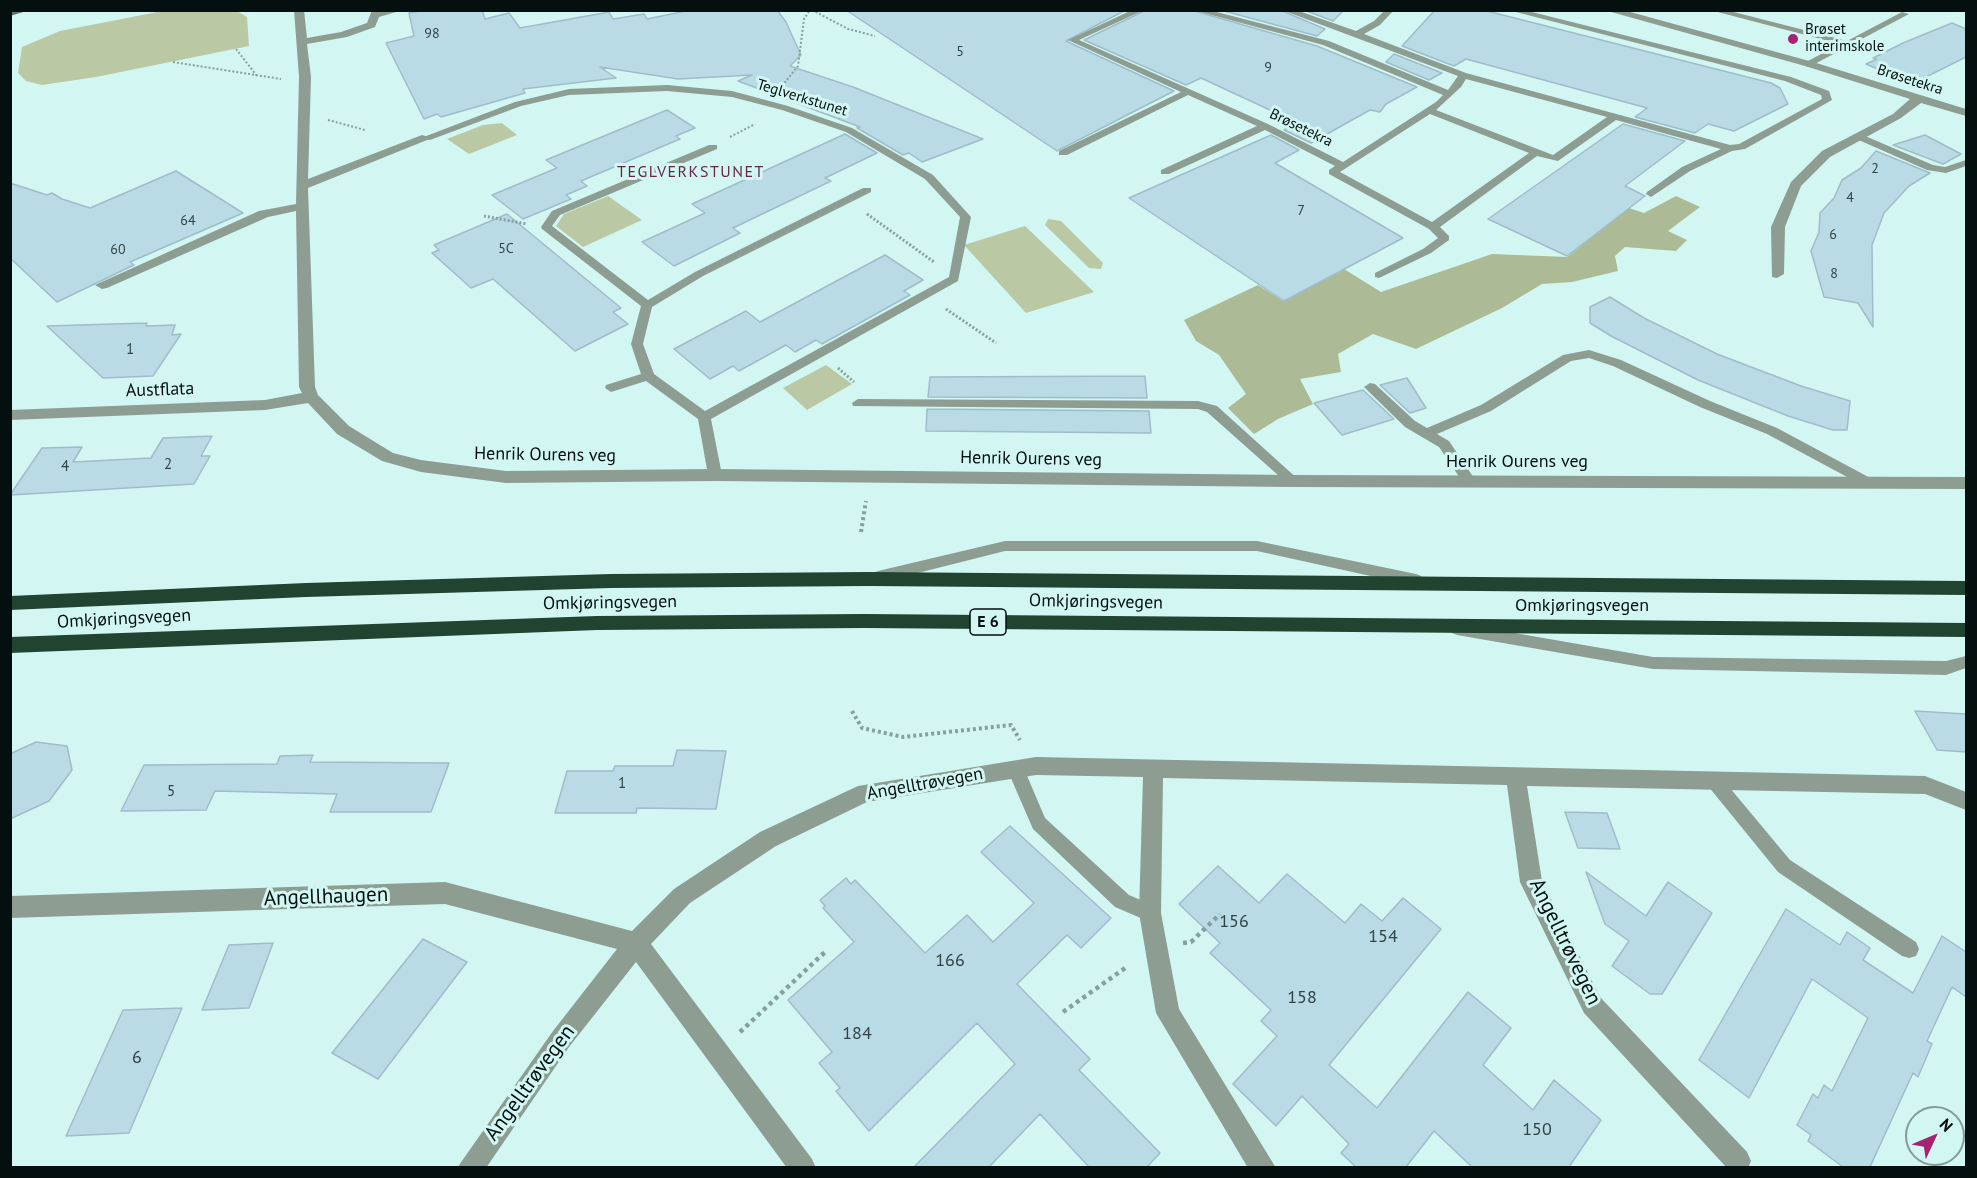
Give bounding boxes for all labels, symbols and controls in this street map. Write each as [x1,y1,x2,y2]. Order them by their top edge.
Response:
place label: Brøset interimskole [1805,21,1884,56]
house number: 98 [424,26,440,42]
marker: Brøset interimskole [1786,32,1800,46]
house number: 5 [956,44,964,60]
house number: 9 [1264,60,1272,76]
street label: Brøsetekra [1875,61,1945,99]
street label: Teglverkstunet [755,76,849,120]
street label: Brøsetekra [1266,105,1336,151]
house number: 2 [1871,161,1879,177]
district label: TEGLVERKSTUNET [617,162,765,182]
house number: 4 [1846,190,1854,206]
house number: 7 [1297,203,1305,219]
house number: 64 [180,213,196,229]
house number: 6 [1829,227,1837,243]
house number: 5C [498,241,514,257]
house number: 60 [110,242,126,258]
house number: 8 [1830,266,1838,282]
house number: 1 [126,341,134,359]
street label: Austflata [125,378,195,402]
street label: Henrik Ourens veg [474,443,616,467]
street label: Henrik Ourens veg [960,447,1102,471]
street label: Henrik Ourens veg [1446,451,1588,473]
house number: 2 [164,456,172,474]
house number: 4 [61,458,69,476]
street label: Omkjøringsvegen [1029,590,1163,614]
street label: Omkjøringsvegen [543,591,677,615]
street label: Omkjøringsvegen [1515,595,1649,617]
street label: Omkjøringsvegen [56,605,192,633]
road number: E 6 [970,609,1006,635]
street label: Angelltrøvegen [865,763,985,805]
house number: 1 [618,775,626,793]
house number: 5 [167,783,175,801]
street label: Angelltrøvegen [1524,875,1606,1009]
street label: Angellhaugen [263,882,389,912]
house number: 156 [1219,911,1249,933]
house number: 154 [1368,926,1398,948]
house number: 166 [935,950,965,972]
house number: 158 [1287,987,1317,1009]
street label: Angelltrøvegen [480,1020,580,1146]
house number: 184 [842,1023,872,1045]
house number: 6 [132,1047,142,1069]
north arrow [1905,1106,1965,1166]
text: N [1936,1114,1957,1136]
house number: 150 [1522,1119,1552,1141]

